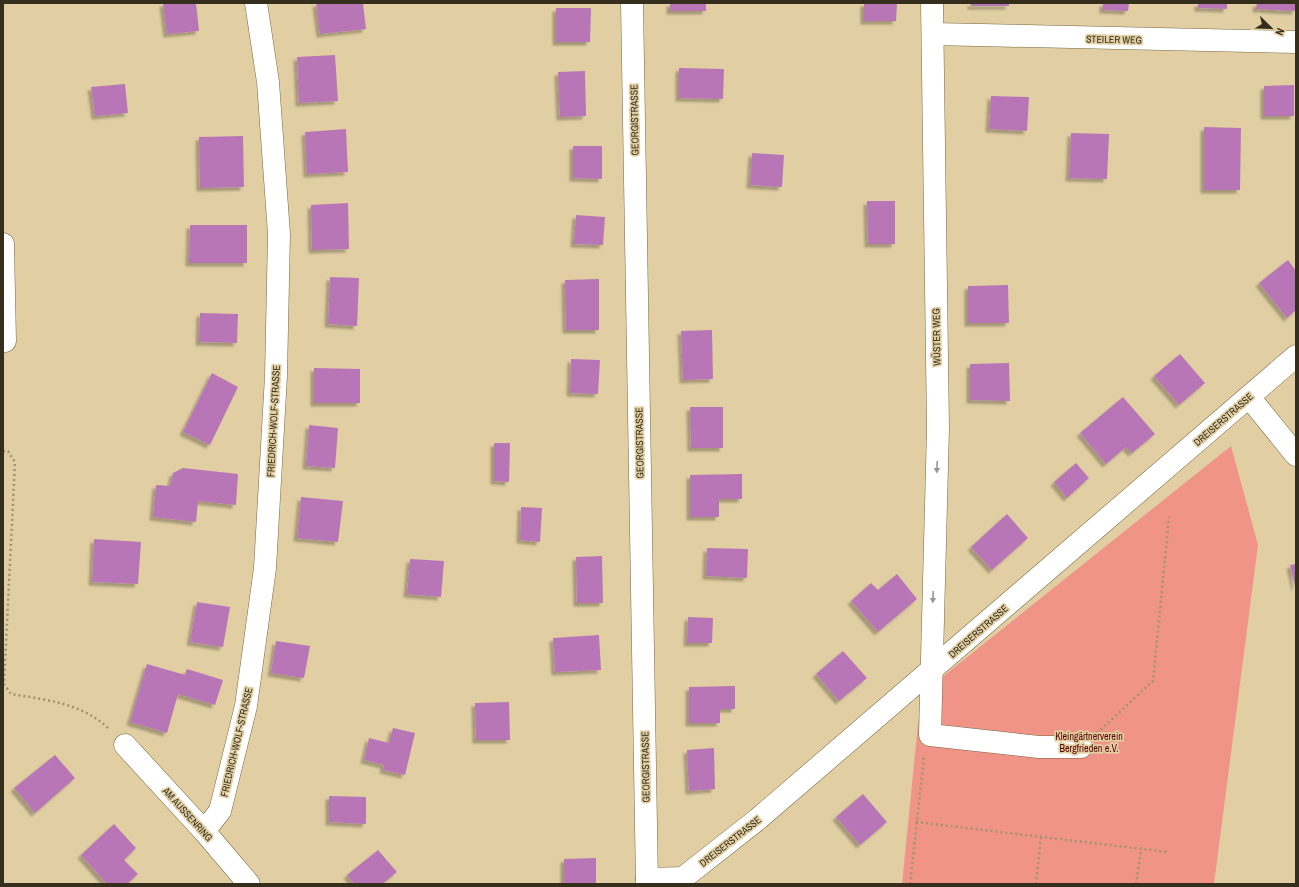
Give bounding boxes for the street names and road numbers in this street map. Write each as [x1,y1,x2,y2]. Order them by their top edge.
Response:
street label: STEILER WEG [1086,33,1142,46]
street label: GEORGISTRASSE [627,84,642,156]
street label: WÜSTER WEG [929,308,943,366]
street label: FRIEDRICH-WOLF-STRASSE [264,365,283,477]
street label: DREISERSTRASSE [1191,390,1256,449]
street label: GEORGISTRASSE [632,407,647,479]
street label: DREISERSTRASSE [946,602,1011,661]
street label: FRIEDRICH-WOLF-STRASSE [218,686,255,798]
street label: GEORGISTRASSE [638,731,653,803]
street label: AM AUSSENRING [159,784,215,844]
street label: DREISERSTRASSE [697,813,764,870]

